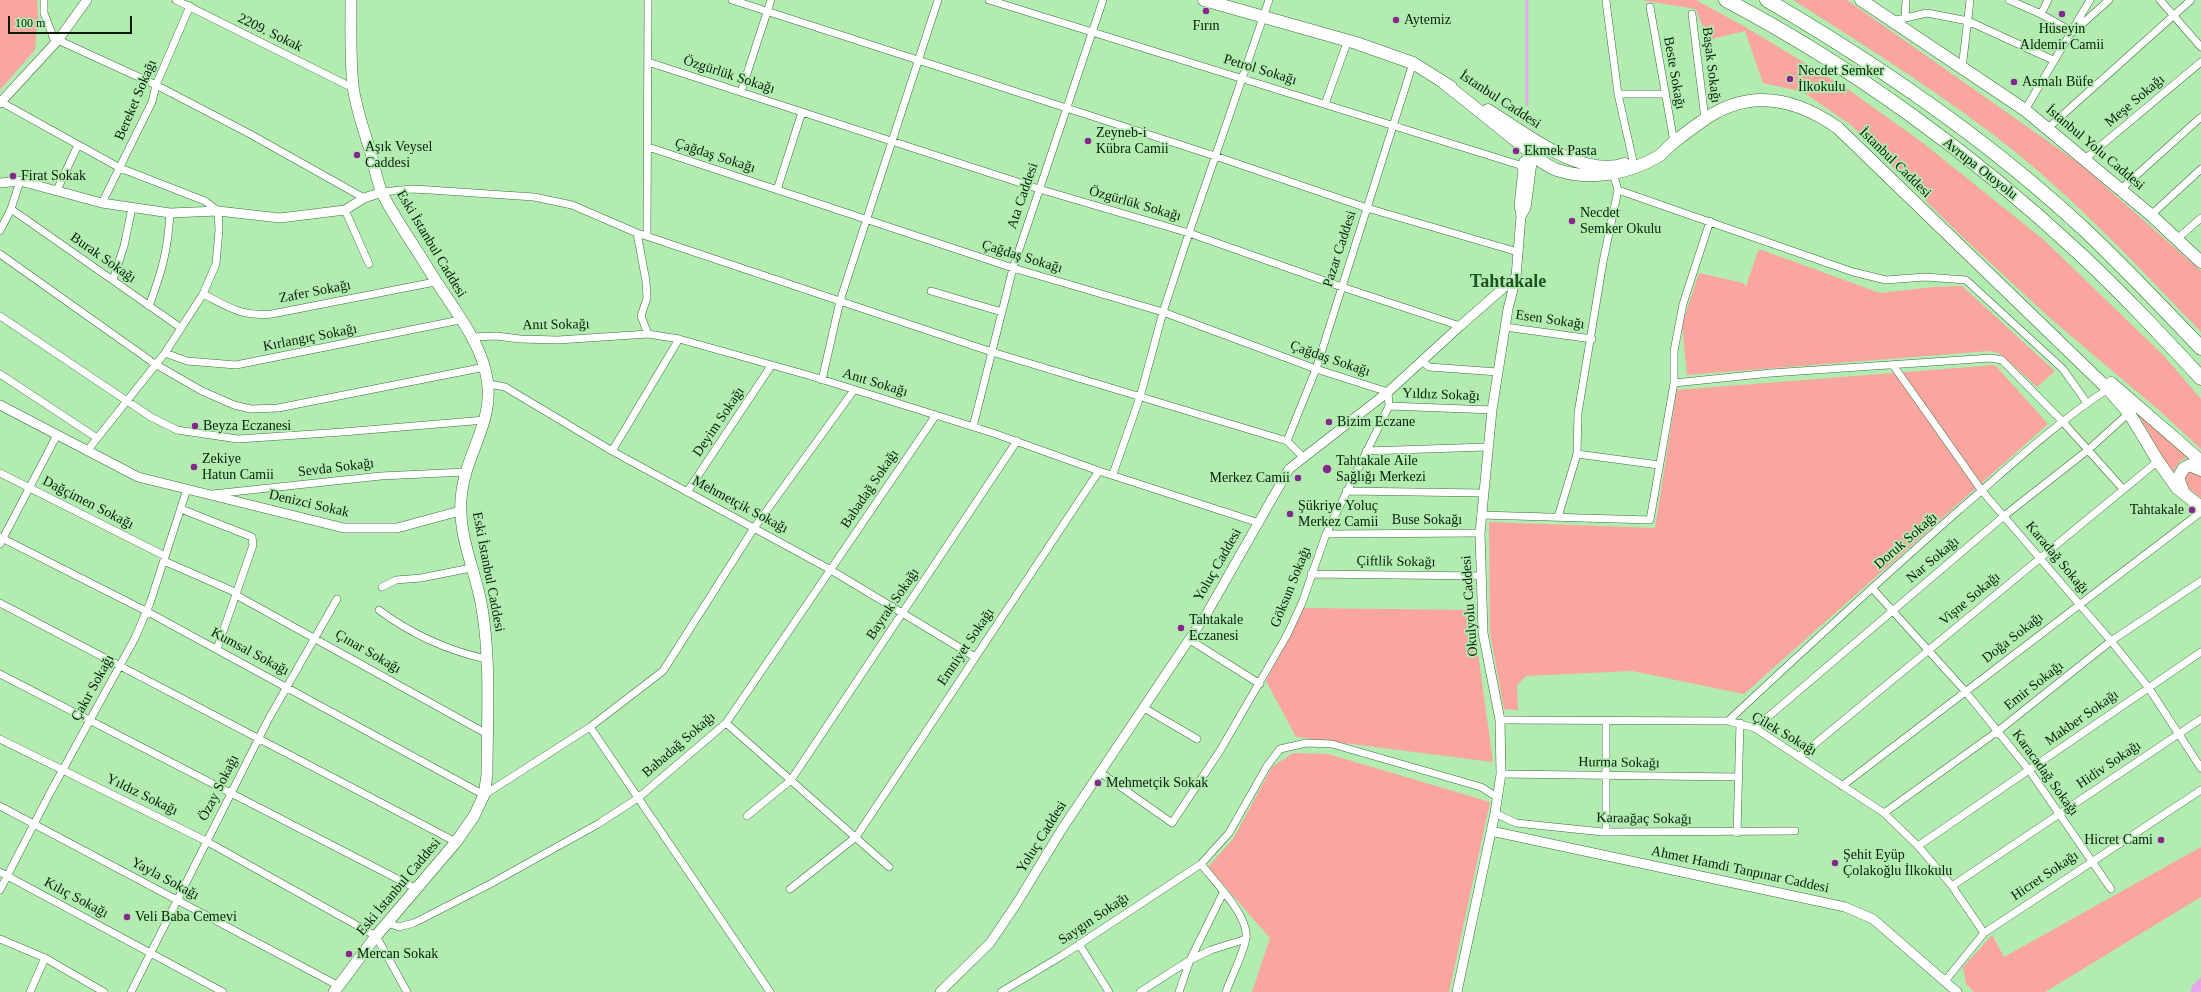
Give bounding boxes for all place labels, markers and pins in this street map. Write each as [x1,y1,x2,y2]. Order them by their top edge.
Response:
marker: Fırın [1201,6,1211,16]
marker: Hüseyin Aldemir Camii [2057,9,2067,19]
place label: Aytemiz [1404,12,1451,28]
marker: Aytemiz [1391,15,1401,25]
place label: Fırın [1192,18,1220,34]
place label: Hüseyin Aldemir Camii [2020,21,2104,54]
place label: Necdet Semker İlkokulu [1798,63,1884,96]
marker: Necdet Semker İlkokulu [1785,74,1795,84]
place label: Asmalı Büfe [2022,74,2093,90]
marker: Asmalı Büfe [2009,77,2019,87]
place label: Zeyneb-i Kübra Camii [1096,125,1169,158]
marker: Zeyneb-i Kübra Camii [1083,136,1093,146]
place label: Aşık Veysel Caddesi [365,139,432,172]
place label: Ekmek Pasta [1524,143,1597,159]
marker: Ekmek Pasta [1511,146,1521,156]
marker: Aşık Veysel Caddesi [352,150,362,160]
place label: Firat Sokak [21,168,86,184]
marker: Firat Sokak [8,171,18,181]
place label: Necdet Semker Okulu [1580,205,1661,238]
marker: Necdet Semker Okulu [1567,216,1577,226]
place label: Bizim Eczane [1337,414,1415,430]
marker: Bizim Eczane [1324,417,1334,427]
place label: Beyza Eczanesi [203,418,291,434]
marker: Beyza Eczanesi [190,421,200,431]
place label: Zekiye Hatun Camii [202,451,274,484]
place label: Tahtakale Aile Sağlığı Merkezi [1336,453,1426,486]
marker: Zekiye Hatun Camii [189,462,199,472]
marker: Tahtakale Aile Sağlığı Merkezi [1321,463,1333,475]
place label: Merkez Camii [1210,470,1290,486]
marker: Merkez Camii [1293,473,1303,483]
place label: Şükriye Yoluç Merkez Camii [1298,498,1378,530]
place label: Tahtakale [2130,502,2184,518]
marker: Tahtakale [2187,505,2197,515]
marker: Şükriye Yoluç Merkez Camii [1285,509,1295,519]
place label: Tahtakale Eczanesi [1189,612,1243,644]
marker: Tahtakale Eczanesi [1176,623,1186,633]
place label: Mehmetçik Sokak [1106,775,1208,791]
marker: Mehmetçik Sokak [1093,778,1103,788]
place label: Hicret Cami [2084,832,2153,848]
marker: Hicret Cami [2156,835,2166,845]
place label: Şehit Eyüp Çolakoğlu İlkokulu [1843,847,1952,880]
marker: Şehit Eyüp Çolakoğlu İlkokulu [1830,858,1840,868]
place label: Veli Baba Cemevi [135,909,237,925]
marker: Veli Baba Cemevi [122,912,132,922]
place label: Mercan Sokak [357,946,438,962]
marker: Mercan Sokak [344,949,354,959]

